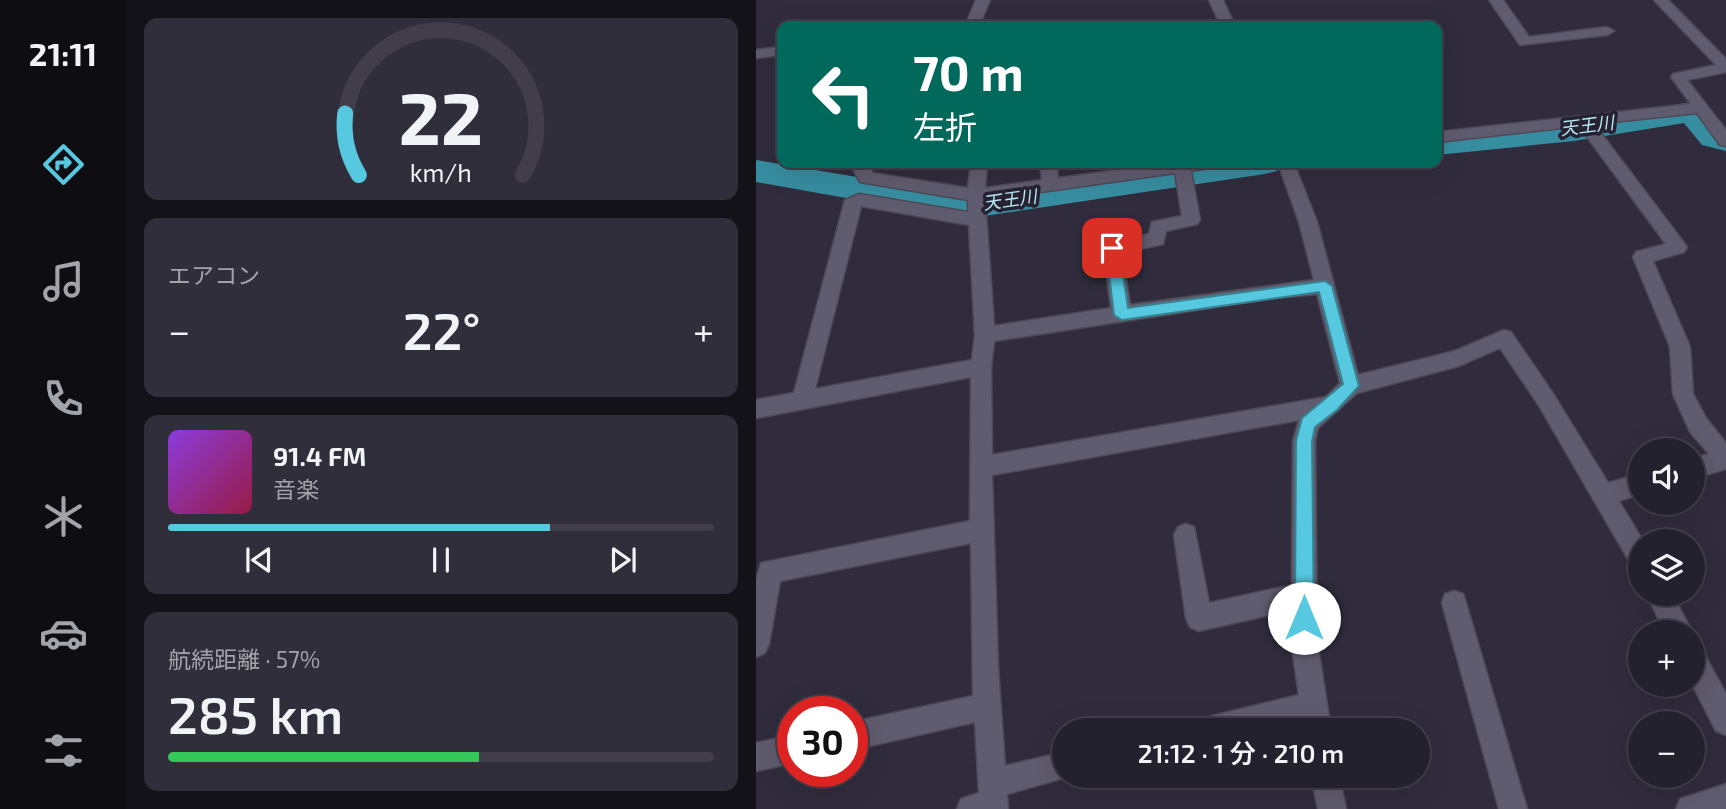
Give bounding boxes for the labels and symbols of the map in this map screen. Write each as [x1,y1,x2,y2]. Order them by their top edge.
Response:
water label: 天王川 [1559,111,1617,139]
water label: 天王川 [982,184,1040,214]
pin [1082,218,1142,278]
position arrow [1267,581,1341,655]
speed limit sign: 30 [777,696,868,787]

